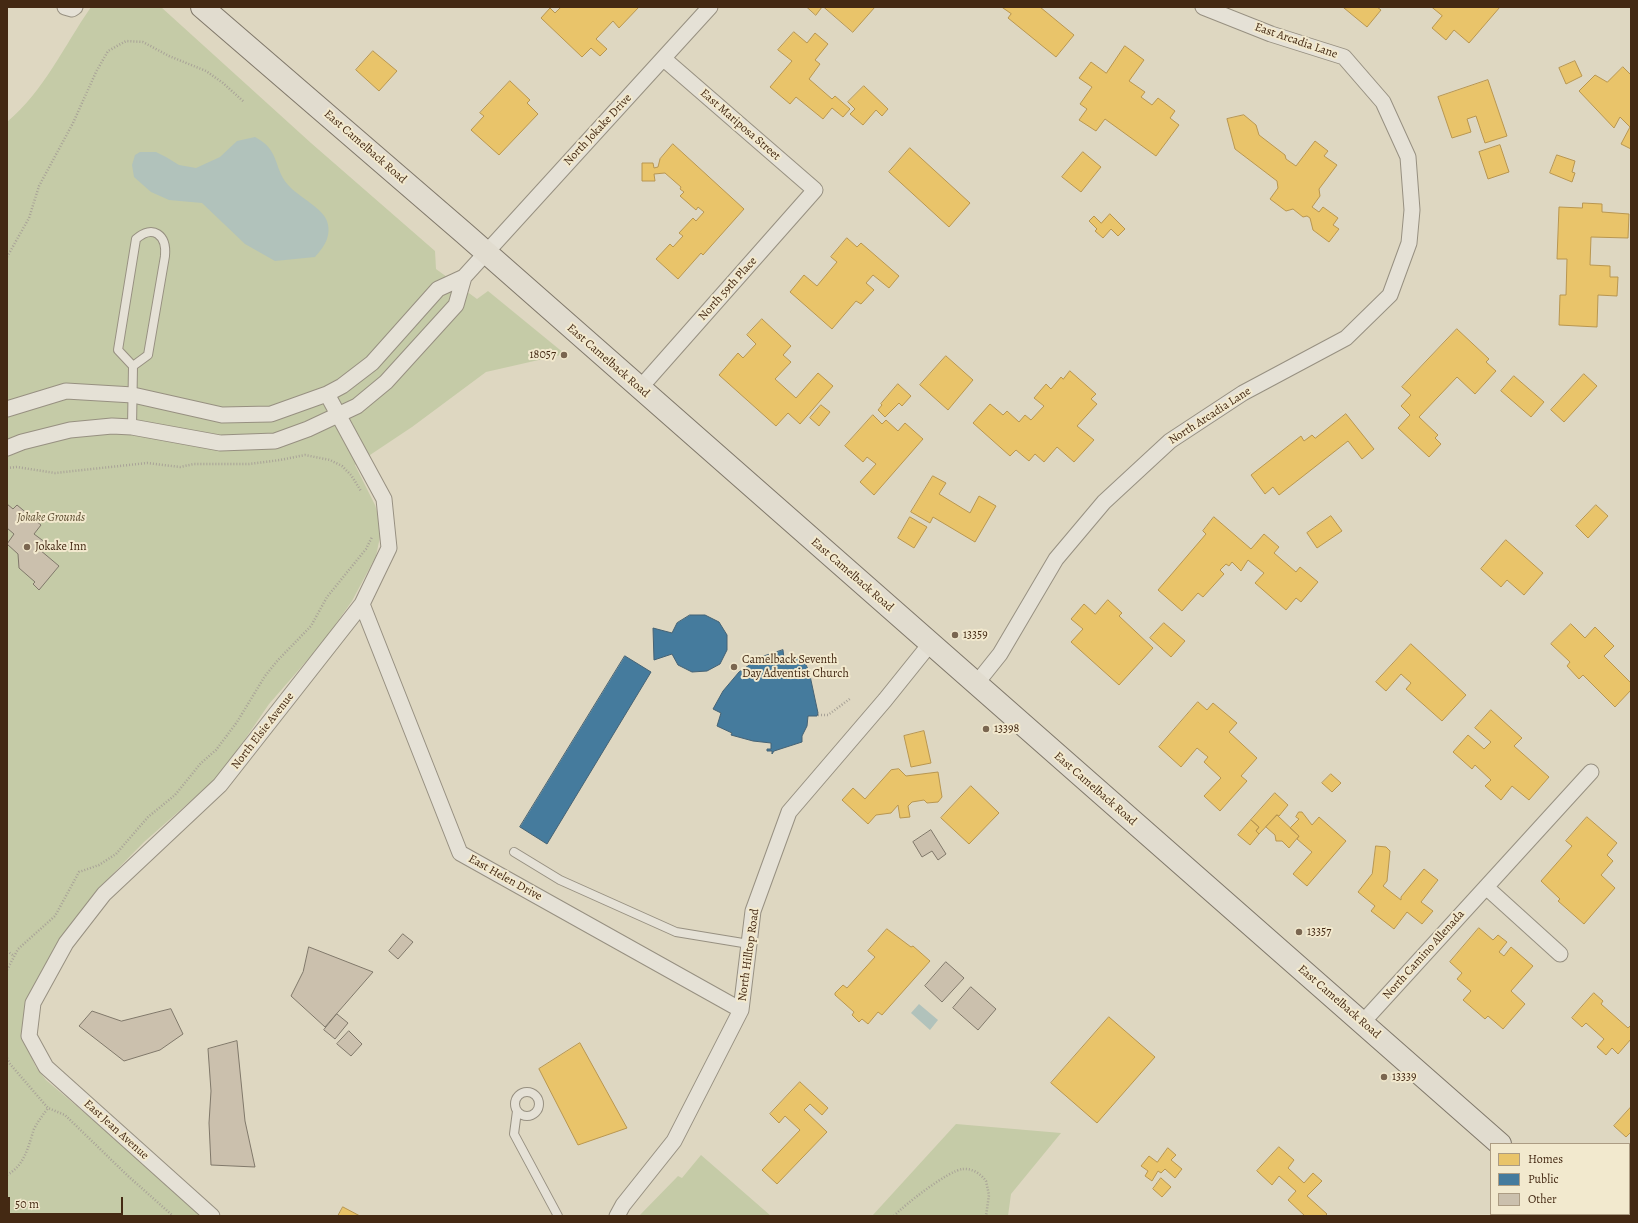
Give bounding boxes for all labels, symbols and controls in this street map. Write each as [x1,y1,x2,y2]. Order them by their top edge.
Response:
street label: East Arcadia Lane [1253,20,1339,62]
street label: East Mariposa Street [697,86,783,164]
street label: North Jokake Drive [561,91,635,169]
street label: East Camelback Road [321,107,409,187]
street label: North 59th Place [696,254,760,324]
street label: East Camelback Road [564,321,652,401]
place label: 18057 [529,348,556,362]
marker: 18057 [559,350,569,360]
street label: North Arcadia Lane [1166,384,1254,448]
park label: Jokake Grounds [17,511,85,525]
street label: East Camelback Road [808,535,896,615]
place label: Jokake Inn [35,540,87,554]
marker: Jokake Inn [22,542,32,552]
place label: 13359 [963,628,988,642]
marker: 13359 [950,630,960,640]
place label: Camelback Seventh Day Adventist Church [742,653,849,681]
marker: Camelback Seventh Day Adventist Church [729,662,739,672]
street label: North Elsie Avenue [229,690,297,772]
place label: 13398 [994,722,1019,736]
marker: 13398 [981,724,991,734]
street label: East Camelback Road [1051,749,1139,829]
street label: East Helen Drive [466,852,544,904]
street label: North Camino Allenada [1380,907,1468,1003]
street label: North Hilltop Road [735,908,763,1002]
place label: 13357 [1307,925,1331,939]
marker: 13357 [1294,927,1304,937]
street label: East Camelback Road [1295,962,1383,1042]
place label: 13339 [1392,1070,1417,1084]
marker: 13339 [1379,1072,1389,1082]
street label: East Jean Avenue [80,1097,152,1163]
legend [1490,1143,1630,1215]
text: Homes [1528,1151,1563,1167]
text: Public [1528,1171,1559,1187]
scale bar [10,1189,125,1215]
text: Other [1528,1191,1557,1207]
text: 50 m [15,1196,39,1212]

